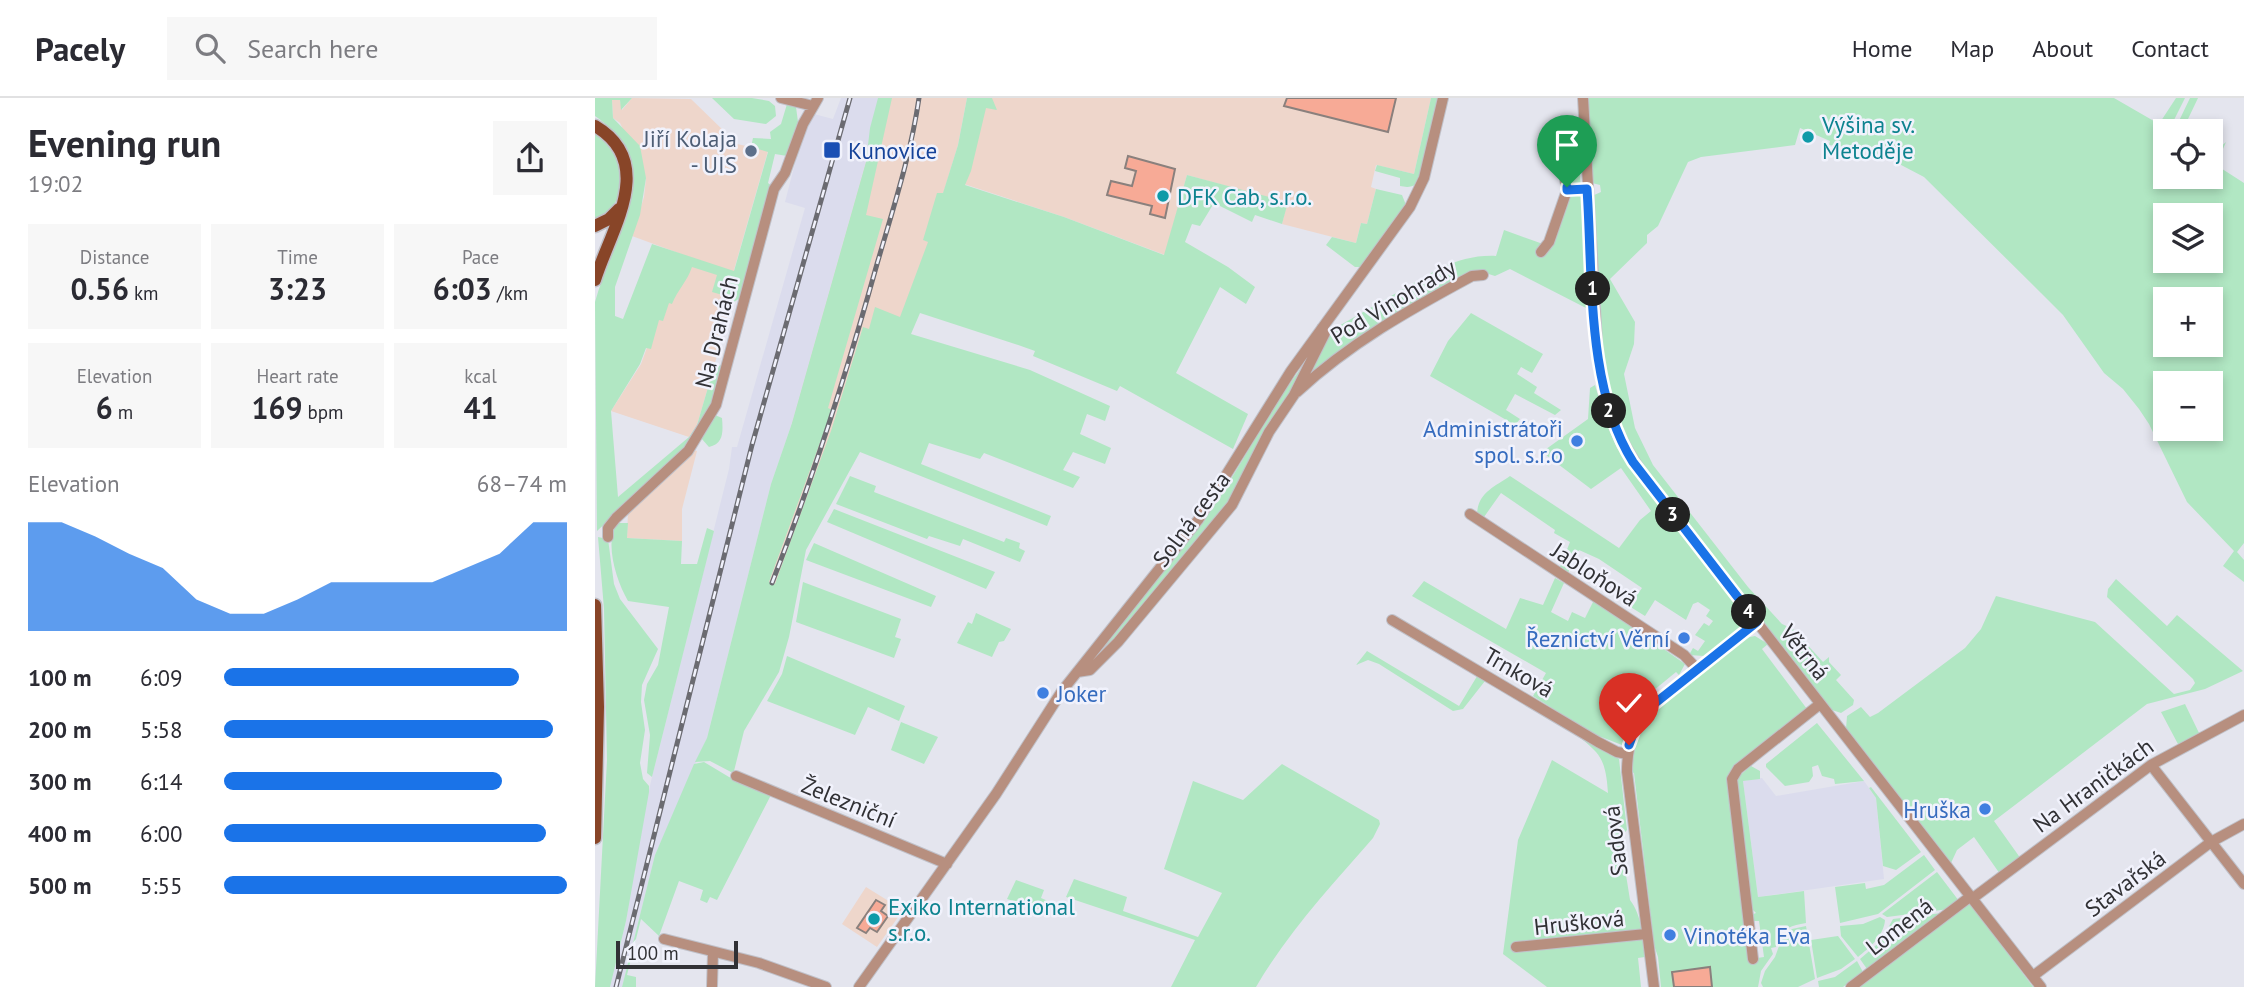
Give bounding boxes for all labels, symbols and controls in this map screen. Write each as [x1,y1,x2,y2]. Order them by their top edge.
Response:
search box [167,17,657,80]
text: Pacely [35,27,125,70]
icon: search [191,29,229,67]
text: Search here [247,32,378,65]
text: Home [1852,33,1912,64]
text: Map [1950,33,1994,64]
text: About [2032,33,2093,64]
text: Contact [2131,33,2209,64]
place label: Výšina sv. Metoděje [1821,110,1915,165]
pin [1537,115,1597,187]
text: Evening run [28,118,221,167]
map controls [2153,119,2223,441]
button: locate [2153,119,2223,189]
button: share [493,121,567,195]
place label: Jiří Kolaja - UIS [642,124,737,179]
icon: arrive [1548,126,1586,164]
marker: Výšina sv. Metoděje [1800,129,1816,145]
place label: Kunovice [848,136,937,165]
marker: Kunovice [822,140,842,160]
marker: Jiří Kolaja - UIS [743,143,759,159]
text: 19:02 [28,169,83,198]
place label: DFK Cab, s.r.o. [1177,182,1312,211]
marker: DFK Cab, s.r.o. [1155,188,1171,204]
button: layers [2153,203,2223,273]
text: Distance [80,245,149,269]
text: Time [277,245,318,269]
text: Pace [462,245,499,269]
street label: Pod Vinohrady [1325,252,1461,350]
text: 0.56 [70,269,129,308]
text: 3:23 [268,269,327,308]
text: 6:03 [433,269,492,308]
pin: 1 [1576,272,1611,306]
street label: Na Drahách [688,273,744,391]
text: 1 [1587,276,1598,300]
text: km [129,281,159,305]
text: /km [492,281,528,305]
button: + [2153,287,2223,357]
text: Elevation [77,364,152,388]
text: Heart rate [256,364,339,388]
text: kcal [464,364,497,388]
button: − [2153,371,2223,441]
text: 6 [96,388,113,427]
text: 169 [251,388,302,427]
text: 41 [463,388,498,427]
pin: 2 [1591,394,1627,428]
text: 2 [1603,398,1614,422]
text: m [113,400,133,424]
text: bpm [302,400,344,424]
place label: Administrátoři spol. s.r.o [1423,414,1563,469]
marker: Administrátoři spol. s.r.o [1569,433,1585,449]
street label: Solná cesta [1146,466,1236,572]
text: Elevation [28,469,120,498]
text: 68–74 m [477,469,567,498]
pin: 3 [1655,498,1691,532]
text: 3 [1667,502,1678,526]
street label: Jabloňová [1546,535,1643,612]
pin: 4 [1731,594,1767,630]
text: 4 [1743,599,1754,623]
street label: Větrná [1774,617,1836,686]
place label: Řeznictví Věrní [1526,624,1670,653]
marker: Řeznictví Věrní [1676,630,1692,646]
street label: Trnková [1479,640,1559,704]
text: 100 m [28,663,91,692]
text: 6:09 [140,663,183,692]
pin [1599,673,1659,745]
place label: Joker [1056,679,1106,708]
icon: check [1610,684,1648,722]
marker: Joker [1035,685,1051,701]
text: 200 m [28,715,91,744]
text: 5:58 [140,715,183,744]
street label: Na Hraničkách [2027,731,2159,839]
text: 300 m [28,767,91,796]
text: 6:14 [140,767,183,796]
street label: Železniční [798,770,900,834]
place label: Hruška [1903,795,1971,824]
marker: Hruška [1977,801,1993,817]
street label: Sadová [1596,804,1634,878]
text: 400 m [28,819,91,848]
text: 6:00 [140,819,183,848]
street label: Stavařská [2079,843,2171,923]
text: 500 m [28,871,91,900]
text: 5:55 [140,871,183,900]
street label: Lomená [1860,891,1938,961]
place label: Exiko International s.r.o. [888,892,1075,947]
street label: Hrušková [1532,903,1626,941]
marker: Exiko International s.r.o. [866,911,882,927]
place label: Vinotéka Eva [1683,921,1811,950]
marker: Vinotéka Eva [1662,927,1678,943]
scale bar [616,938,739,970]
text: 100 m [627,941,679,965]

